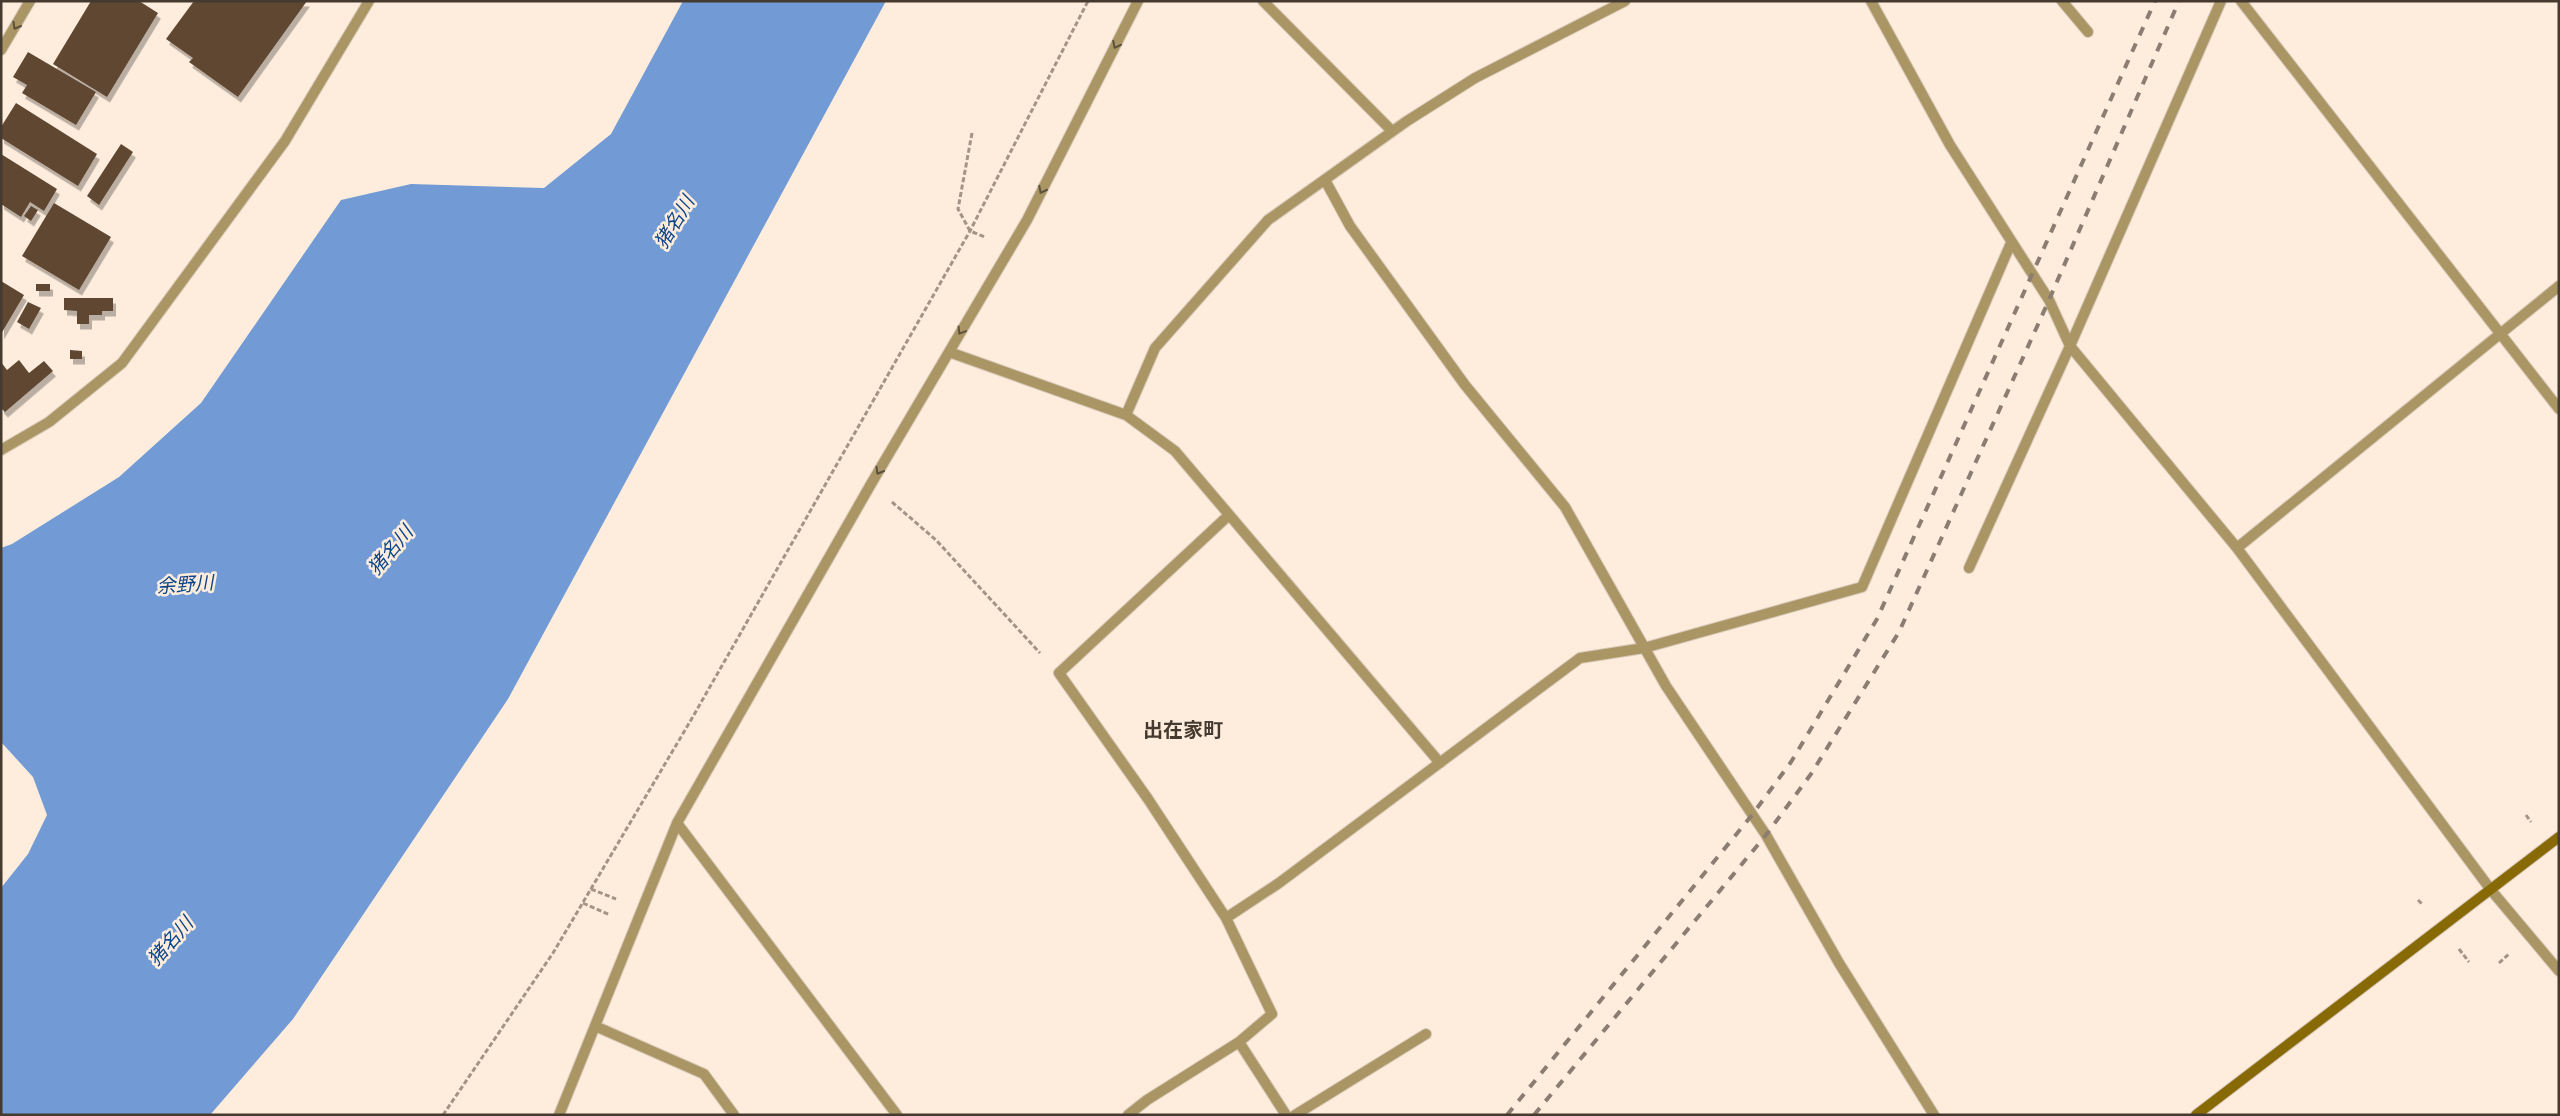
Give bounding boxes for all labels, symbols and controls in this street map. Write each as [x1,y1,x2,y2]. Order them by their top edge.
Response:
one-way arrow [12,20,22,29]
one-way arrow [1112,40,1122,49]
one-way arrow [1038,184,1048,193]
water label: 猪名川 [650,190,700,253]
one-way arrow [958,325,968,334]
one-way arrow [875,465,885,474]
water label: 猪名川 [363,520,419,580]
water label: 余野川 [156,571,216,598]
district label: 出在家町 [1143,718,1223,742]
water label: 猪名川 [143,911,199,970]

